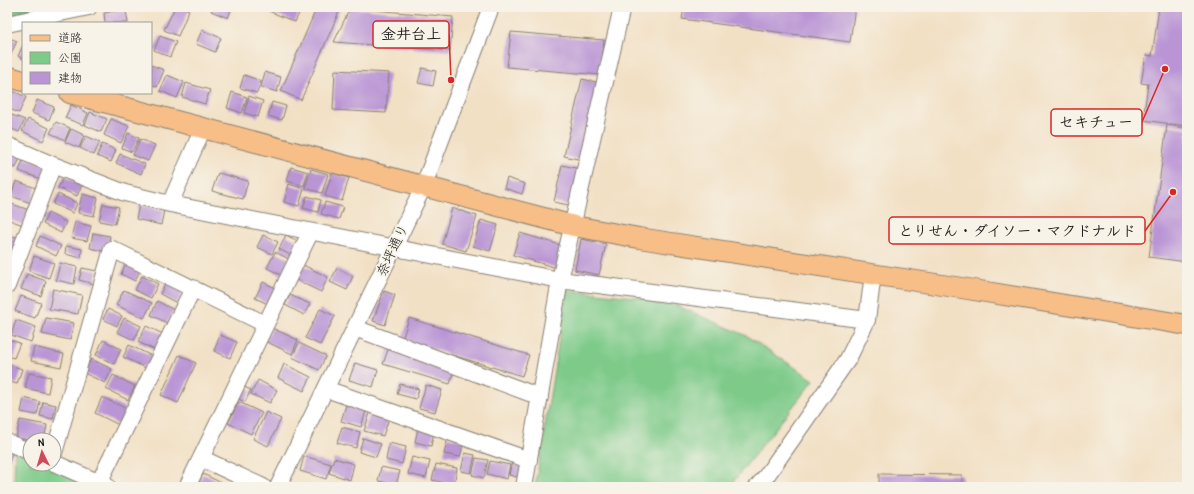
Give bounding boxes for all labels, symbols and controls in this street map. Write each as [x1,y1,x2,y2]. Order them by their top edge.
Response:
callout: 金井台上 [373,21,449,48]
legend [22,22,152,94]
text: 金井台上 [381,23,441,44]
text: 道路 [58,29,82,46]
text: 公園 [58,49,82,66]
text: 建物 [58,69,82,86]
callout: セキチュー [1051,109,1142,136]
text: セキチュー [1059,111,1133,132]
callout: とりせん・ダイソー・マクドナルド [889,217,1145,244]
street label: 奈坪通り [371,220,412,279]
text: とりせん・ダイソー・マクドナルド [898,220,1136,241]
north arrow [22,432,62,472]
text: N [38,435,45,449]

